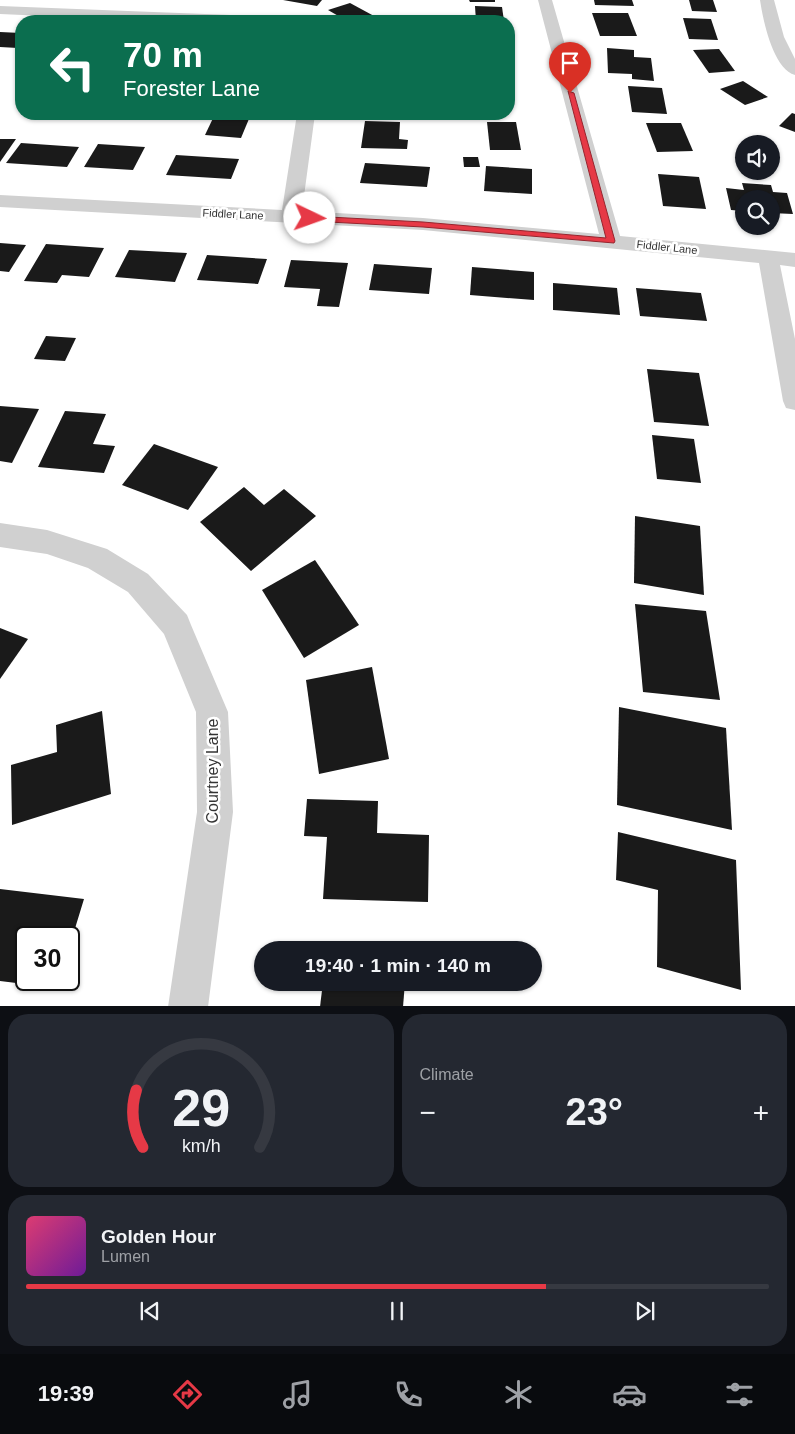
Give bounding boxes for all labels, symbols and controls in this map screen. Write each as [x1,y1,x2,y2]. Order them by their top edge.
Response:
icon: left [40,35,105,100]
text: 70 m [123,35,203,74]
pin [549,42,591,93]
icon: arrive [556,49,584,77]
text: Forester Lane [123,76,260,101]
map controls [735,135,780,235]
button: sound [735,135,780,180]
button: search [735,190,780,235]
position arrow [283,191,335,243]
street label: Fiddler Lane [202,206,264,222]
street label: Fiddler Lane [636,238,698,256]
street label: Courtney Lane [204,718,221,823]
speed limit sign: 30 [15,926,80,991]
text: 19:40 · 1 min · 140 m [305,955,491,976]
text: Climate [420,1066,474,1083]
text: 29 [172,1079,230,1137]
text: 23° [566,1091,623,1133]
text: − [420,1097,436,1128]
text: + [753,1097,769,1128]
text: km/h [181,1136,220,1156]
text: Golden Hour [101,1226,216,1247]
text: Lumen [101,1248,150,1265]
icon: previous [136,1297,164,1325]
icon: pause [383,1297,411,1325]
icon: next [631,1297,659,1325]
icon: directions [170,1377,205,1412]
icon: music [280,1377,315,1412]
icon: phone [391,1377,426,1412]
icon: climate [501,1377,536,1412]
icon: car [612,1377,647,1412]
icon: filters [722,1377,757,1412]
text: 19:39 [38,1381,94,1406]

